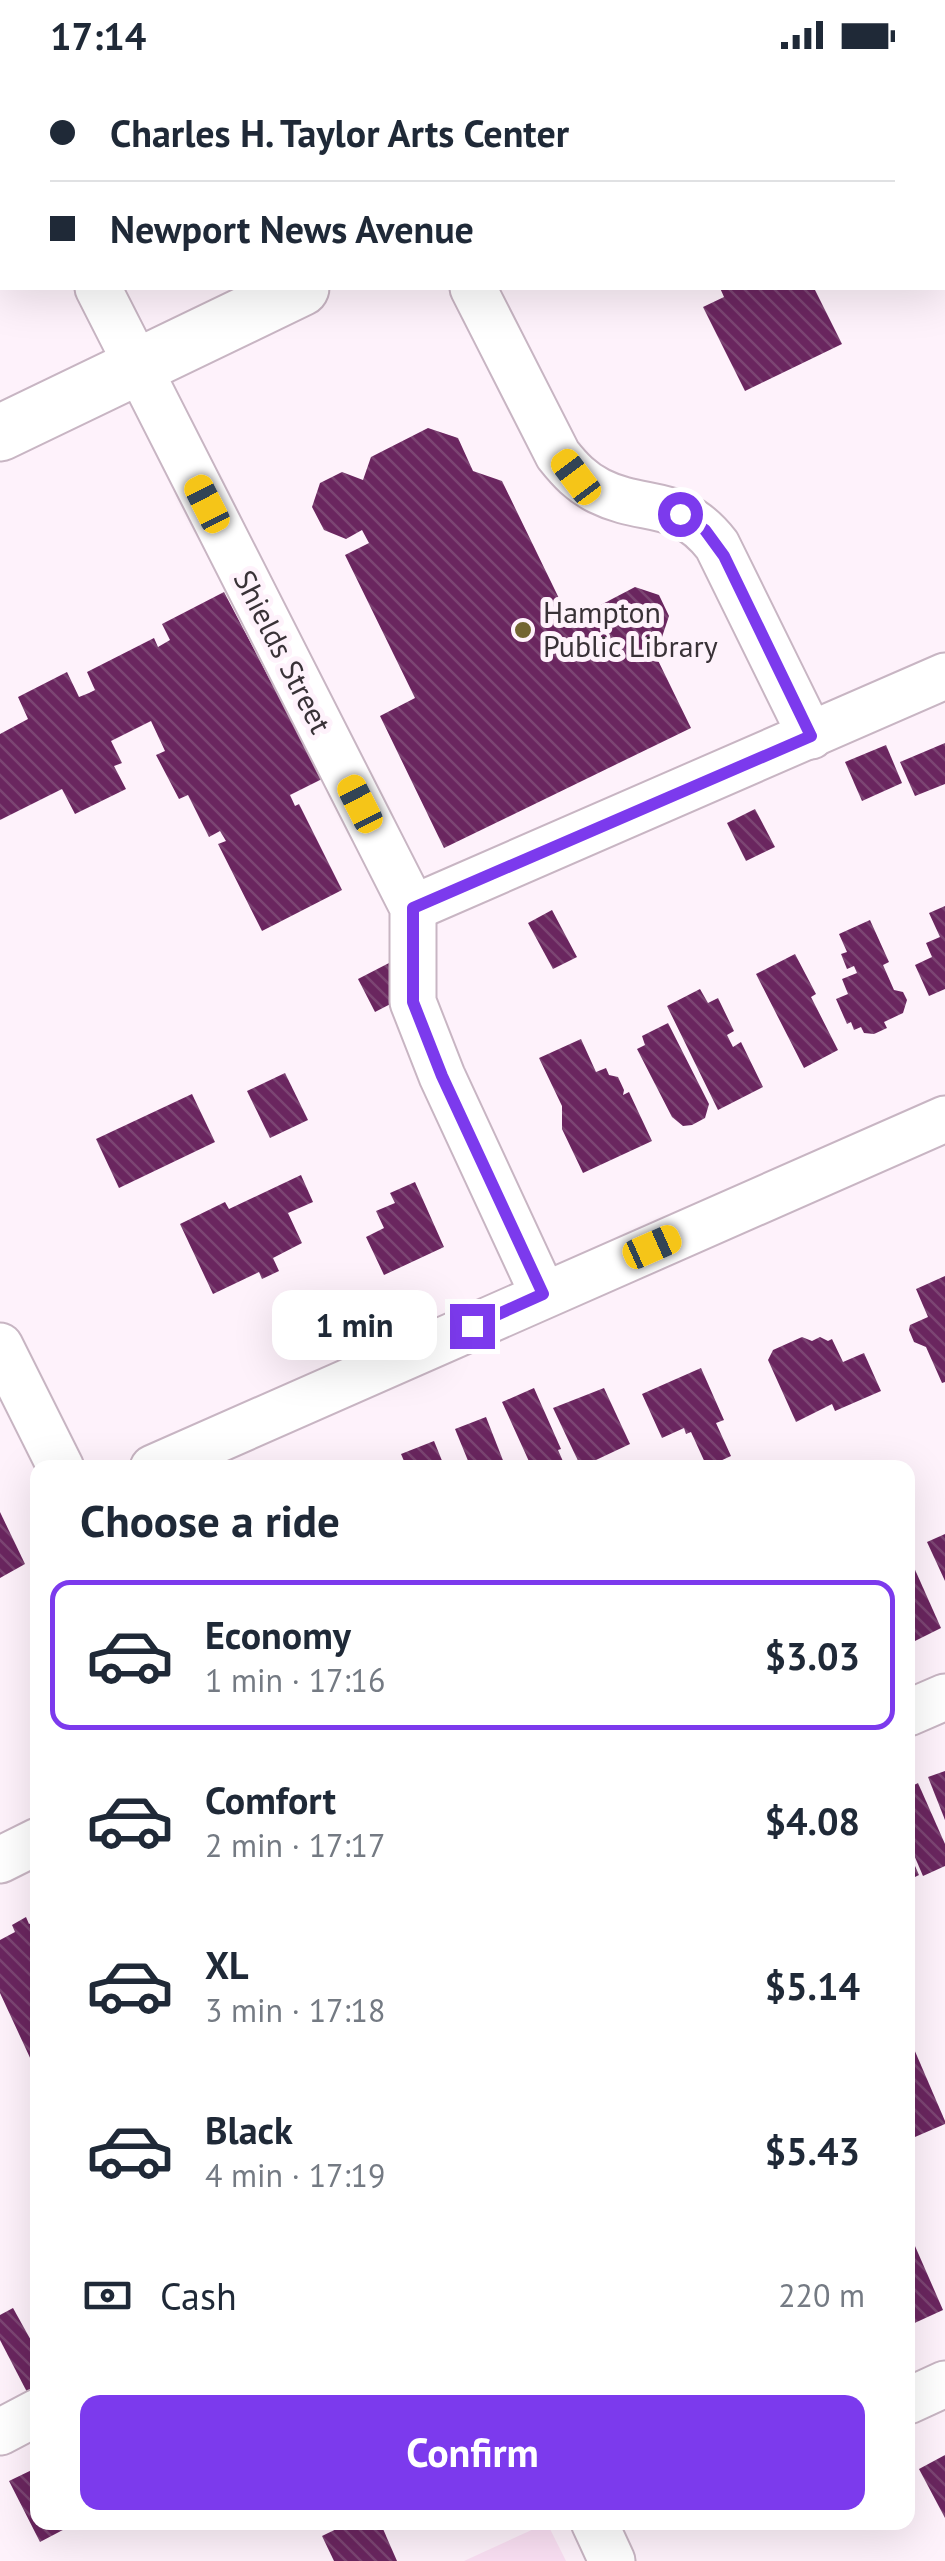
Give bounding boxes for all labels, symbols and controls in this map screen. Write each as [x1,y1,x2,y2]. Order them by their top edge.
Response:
text: 17:14 [50,11,146,60]
text: Charles H. Taylor Arts Center [110,108,569,157]
text: Newport News Avenue [110,204,474,253]
car [546,444,606,510]
car [180,470,234,538]
route start [658,492,703,537]
street label: Shields Street [226,563,341,739]
place label: Hampton Public Library [543,592,718,665]
marker: Hampton Public Library [512,619,534,641]
car [333,770,387,838]
car [618,1221,686,1273]
callout: 1 min [272,1291,437,1361]
text: 1 min [315,1304,394,1346]
route end [450,1304,495,1349]
text: Choose a ride [80,1491,340,1549]
icon: car [85,1610,175,1700]
text: Economy [205,1610,351,1659]
text: $3.03 [764,1631,860,1680]
text: 1 min · 17:16 [205,1659,385,1701]
icon: car [85,1775,175,1865]
text: Comfort [205,1775,336,1824]
text: $4.08 [764,1796,860,1845]
text: 2 min · 17:17 [205,1824,385,1866]
icon: car [85,1940,175,2030]
text: XL [205,1940,249,1989]
text: $5.14 [764,1961,860,2010]
text: 3 min · 17:18 [205,1989,385,2031]
icon: car [85,2105,175,2195]
text: Black [205,2105,293,2154]
text: $5.43 [764,2126,860,2175]
text: 4 min · 17:19 [205,2154,385,2196]
icon: cash [80,2268,135,2323]
text: Cash [160,2271,237,2320]
text: 220 m [778,2274,865,2316]
button: Confirm [80,2395,865,2510]

